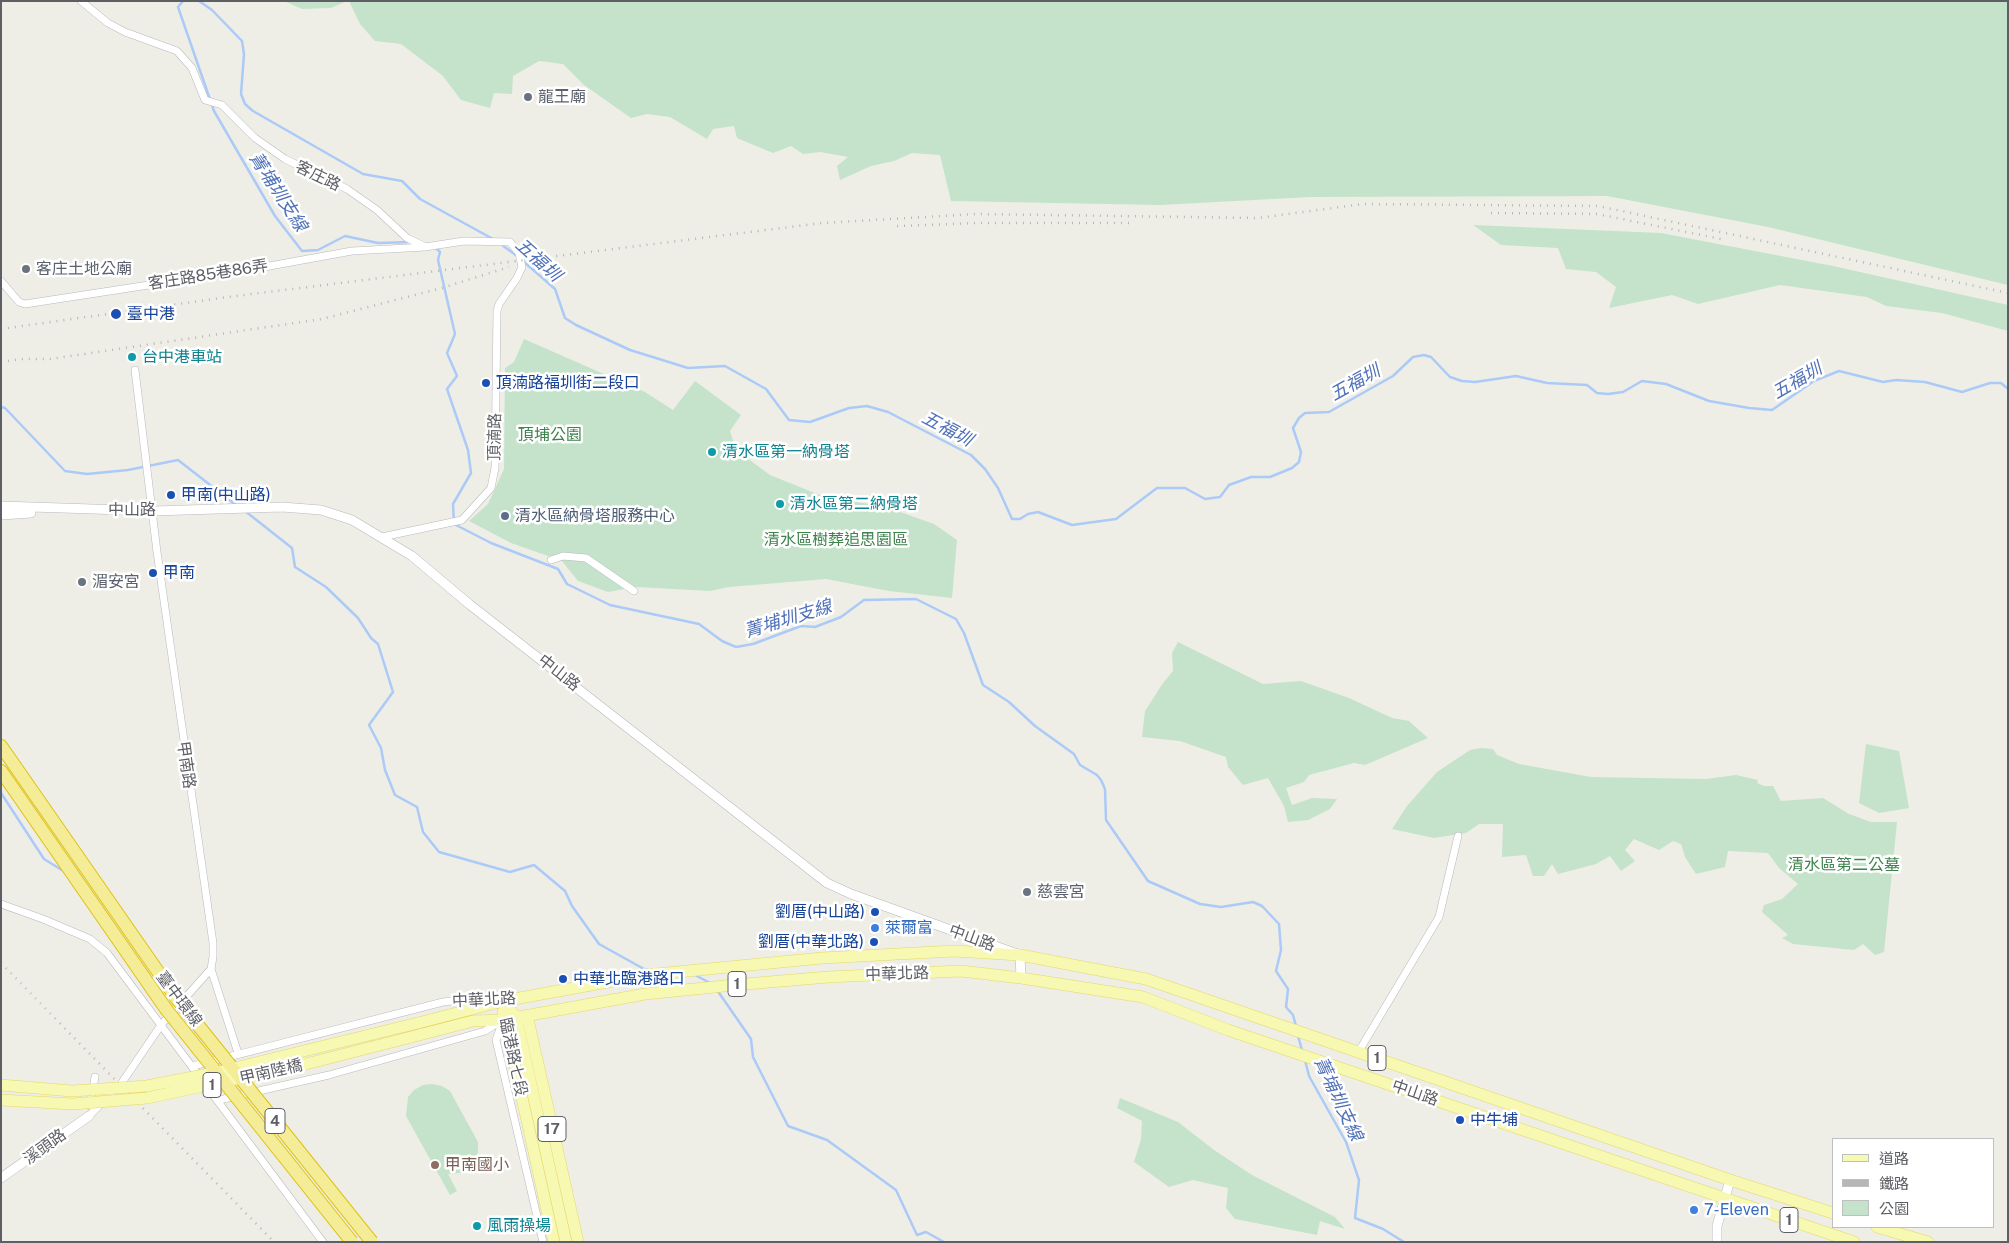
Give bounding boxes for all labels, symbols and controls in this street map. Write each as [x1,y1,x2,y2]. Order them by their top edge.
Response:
place label: 龍王廟 [538,87,586,107]
marker: 龍王廟 [522,91,534,103]
water label: 菁埔圳支線 [244,148,312,236]
street label: 客庄路 [292,157,344,195]
water label: 五福圳 [511,234,565,286]
street label: 客庄路85巷86弄 [147,256,269,294]
place label: 客庄土地公廟 [36,259,132,279]
marker: 客庄土地公廟 [20,263,32,275]
place label: 臺中港 [127,304,175,324]
marker: 臺中港 [109,307,123,321]
place label: 台中港車站 [142,347,222,367]
marker: 台中港車站 [126,351,138,363]
water label: 五福圳 [1768,358,1826,404]
water label: 五福圳 [1326,360,1384,406]
place label: 頂湳路福圳街二段口 [496,373,640,393]
marker: 頂湳路福圳街二段口 [480,377,492,389]
water label: 五福圳 [918,407,976,451]
street label: 頂湳路 [485,413,505,461]
park label: 頂埔公園 [518,425,582,445]
place label: 清水區第一納骨塔 [722,442,850,462]
marker: 清水區第一納骨塔 [706,446,718,458]
place label: 甲南(中山路) [181,485,271,505]
marker: 甲南(中山路) [165,489,177,501]
place label: 清水區第二納骨塔 [790,494,918,514]
marker: 清水區第二納骨塔 [774,498,786,510]
street label: 中山路 [108,500,156,520]
place label: 清水區納骨塔服務中心 [515,506,675,526]
marker: 清水區納骨塔服務中心 [499,510,511,522]
park label: 清水區樹葬追思園區 [764,530,908,550]
place label: 甲南 [163,563,195,583]
marker: 甲南 [147,567,159,579]
place label: 湄安宮 [92,572,140,592]
marker: 湄安宮 [76,576,88,588]
water label: 菁埔圳支線 [742,596,834,642]
street label: 中山路 [534,651,584,695]
street label: 甲南路 [173,740,199,790]
park label: 清水區第二公墓 [1788,855,1900,875]
place label: 慈雲宮 [1037,882,1085,902]
marker: 慈雲宮 [1021,886,1033,898]
place label: 劉厝(中山路) [775,902,865,922]
marker: 劉厝(中山路) [869,906,881,918]
place label: 萊爾富 [885,918,933,938]
street label: 中山路 [946,921,998,955]
marker: 萊爾富 [869,922,881,934]
place label: 劉厝(中華北路) [758,932,864,952]
marker: 劉厝(中華北路) [868,936,880,948]
street label: 中華北路 [865,963,929,985]
street label: 臺中環線 [152,968,206,1030]
place label: 中華北臨港路口 [573,969,685,989]
road number: 1 [728,972,746,996]
marker: 中華北臨港路口 [557,973,569,985]
street label: 中華北路 [452,989,516,1011]
street label: 臨港路七段 [495,1016,531,1098]
road number: 1 [1368,1046,1386,1070]
water label: 菁埔圳支線 [1309,1054,1367,1144]
street label: 甲南陸橋 [238,1055,304,1089]
road number: 1 [203,1072,221,1098]
street label: 中山路 [1389,1076,1441,1110]
road number: 4 [265,1108,285,1134]
place label: 中牛埔 [1470,1110,1518,1130]
marker: 中牛埔 [1454,1114,1466,1126]
road number: 17 [538,1116,566,1142]
street label: 溪頭路 [20,1125,70,1169]
legend [1832,1138,1994,1228]
text: 道路 [1879,1150,1909,1167]
place label: 甲南國小 [445,1155,509,1175]
marker: 甲南國小 [429,1159,441,1171]
text: 鐵路 [1879,1175,1909,1192]
place label: 7-Eleven [1704,1200,1769,1220]
text: 公園 [1879,1200,1909,1217]
marker: 7-Eleven [1688,1204,1700,1216]
road number: 1 [1780,1208,1798,1232]
place label: 風雨操場 [487,1216,551,1236]
marker: 風雨操場 [471,1220,483,1232]

